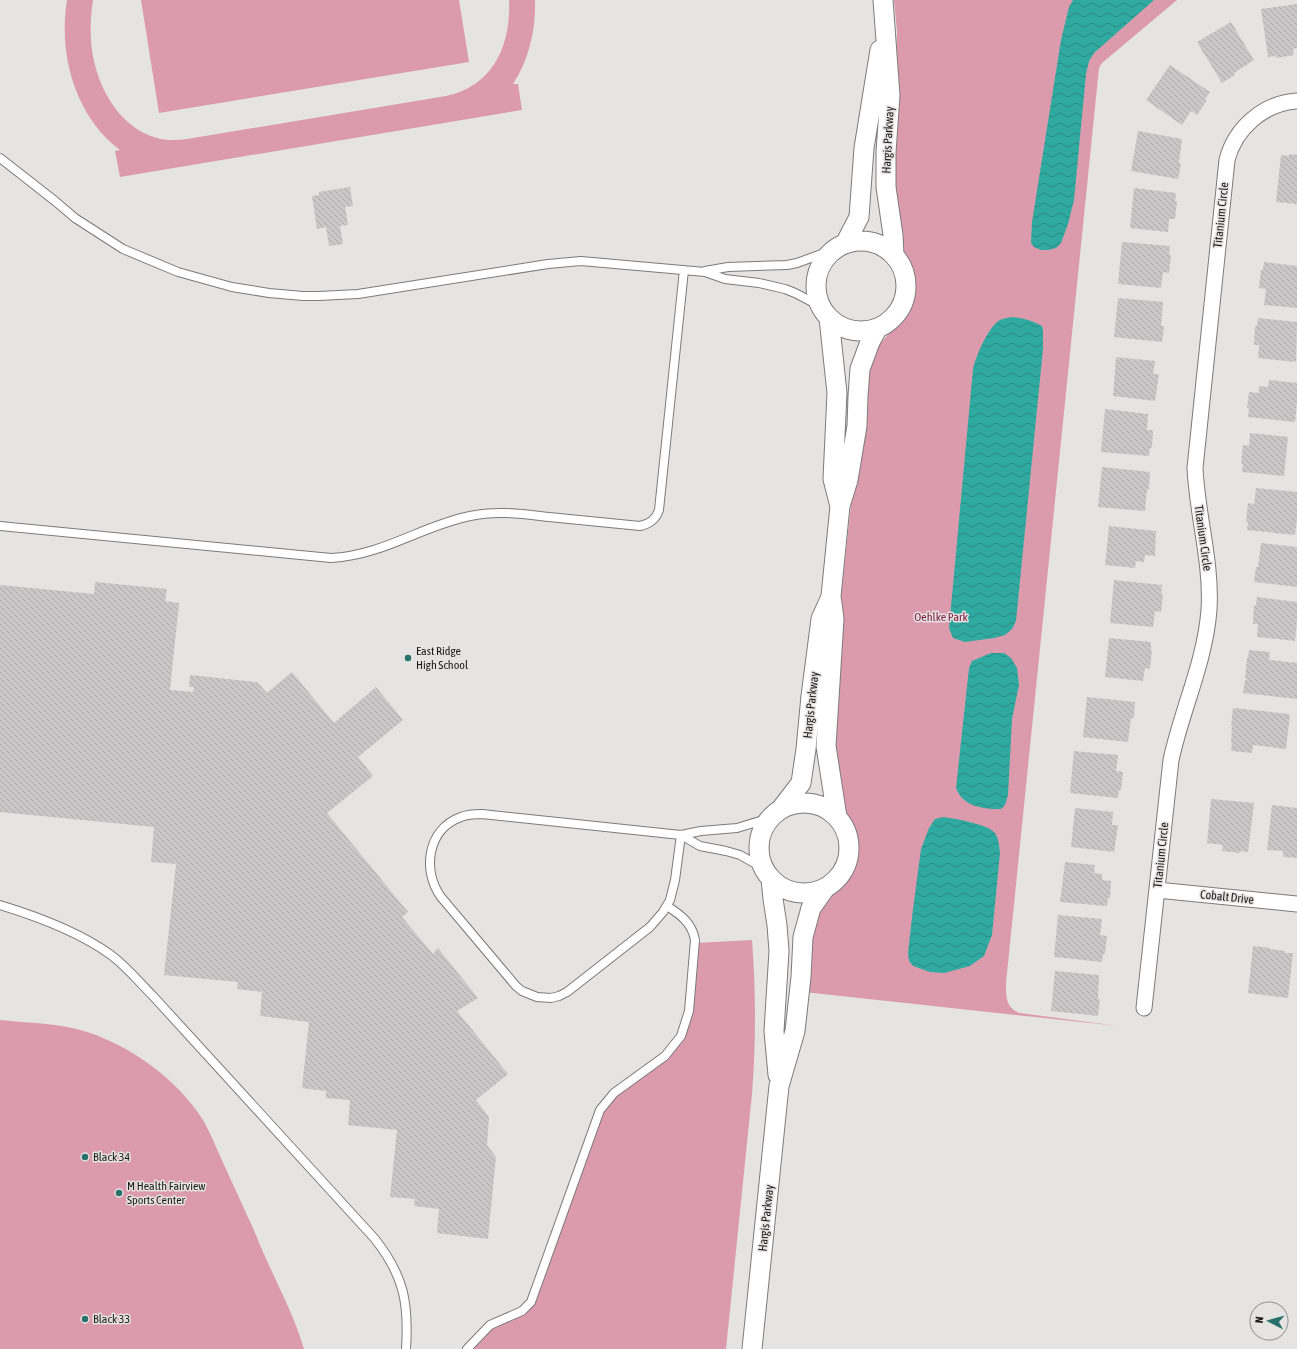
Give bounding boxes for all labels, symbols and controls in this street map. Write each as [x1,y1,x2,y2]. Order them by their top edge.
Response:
street label: Hargis Parkway [879,106,897,174]
street label: Titanium Circle [1211,181,1231,249]
street label: Titanium Circle [1191,504,1215,572]
park label: Oehlke Park [914,610,969,624]
place label: East Ridge High School [416,644,469,672]
marker: East Ridge High School [403,653,413,663]
street label: Hargis Parkway [801,671,821,739]
street label: Titanium Circle [1151,821,1171,889]
street label: Cobalt Drive [1199,887,1255,907]
place label: Black 34 [93,1150,130,1164]
marker: Black 34 [80,1152,90,1162]
place label: M Health Fairview Sports Center [127,1179,205,1207]
street label: Hargis Parkway [756,1184,776,1252]
marker: M Health Fairview Sports Center [114,1188,124,1198]
north arrow [1249,1301,1289,1341]
place label: Black 33 [93,1312,130,1326]
marker: Black 33 [80,1314,90,1324]
text: N [1253,1316,1265,1324]

